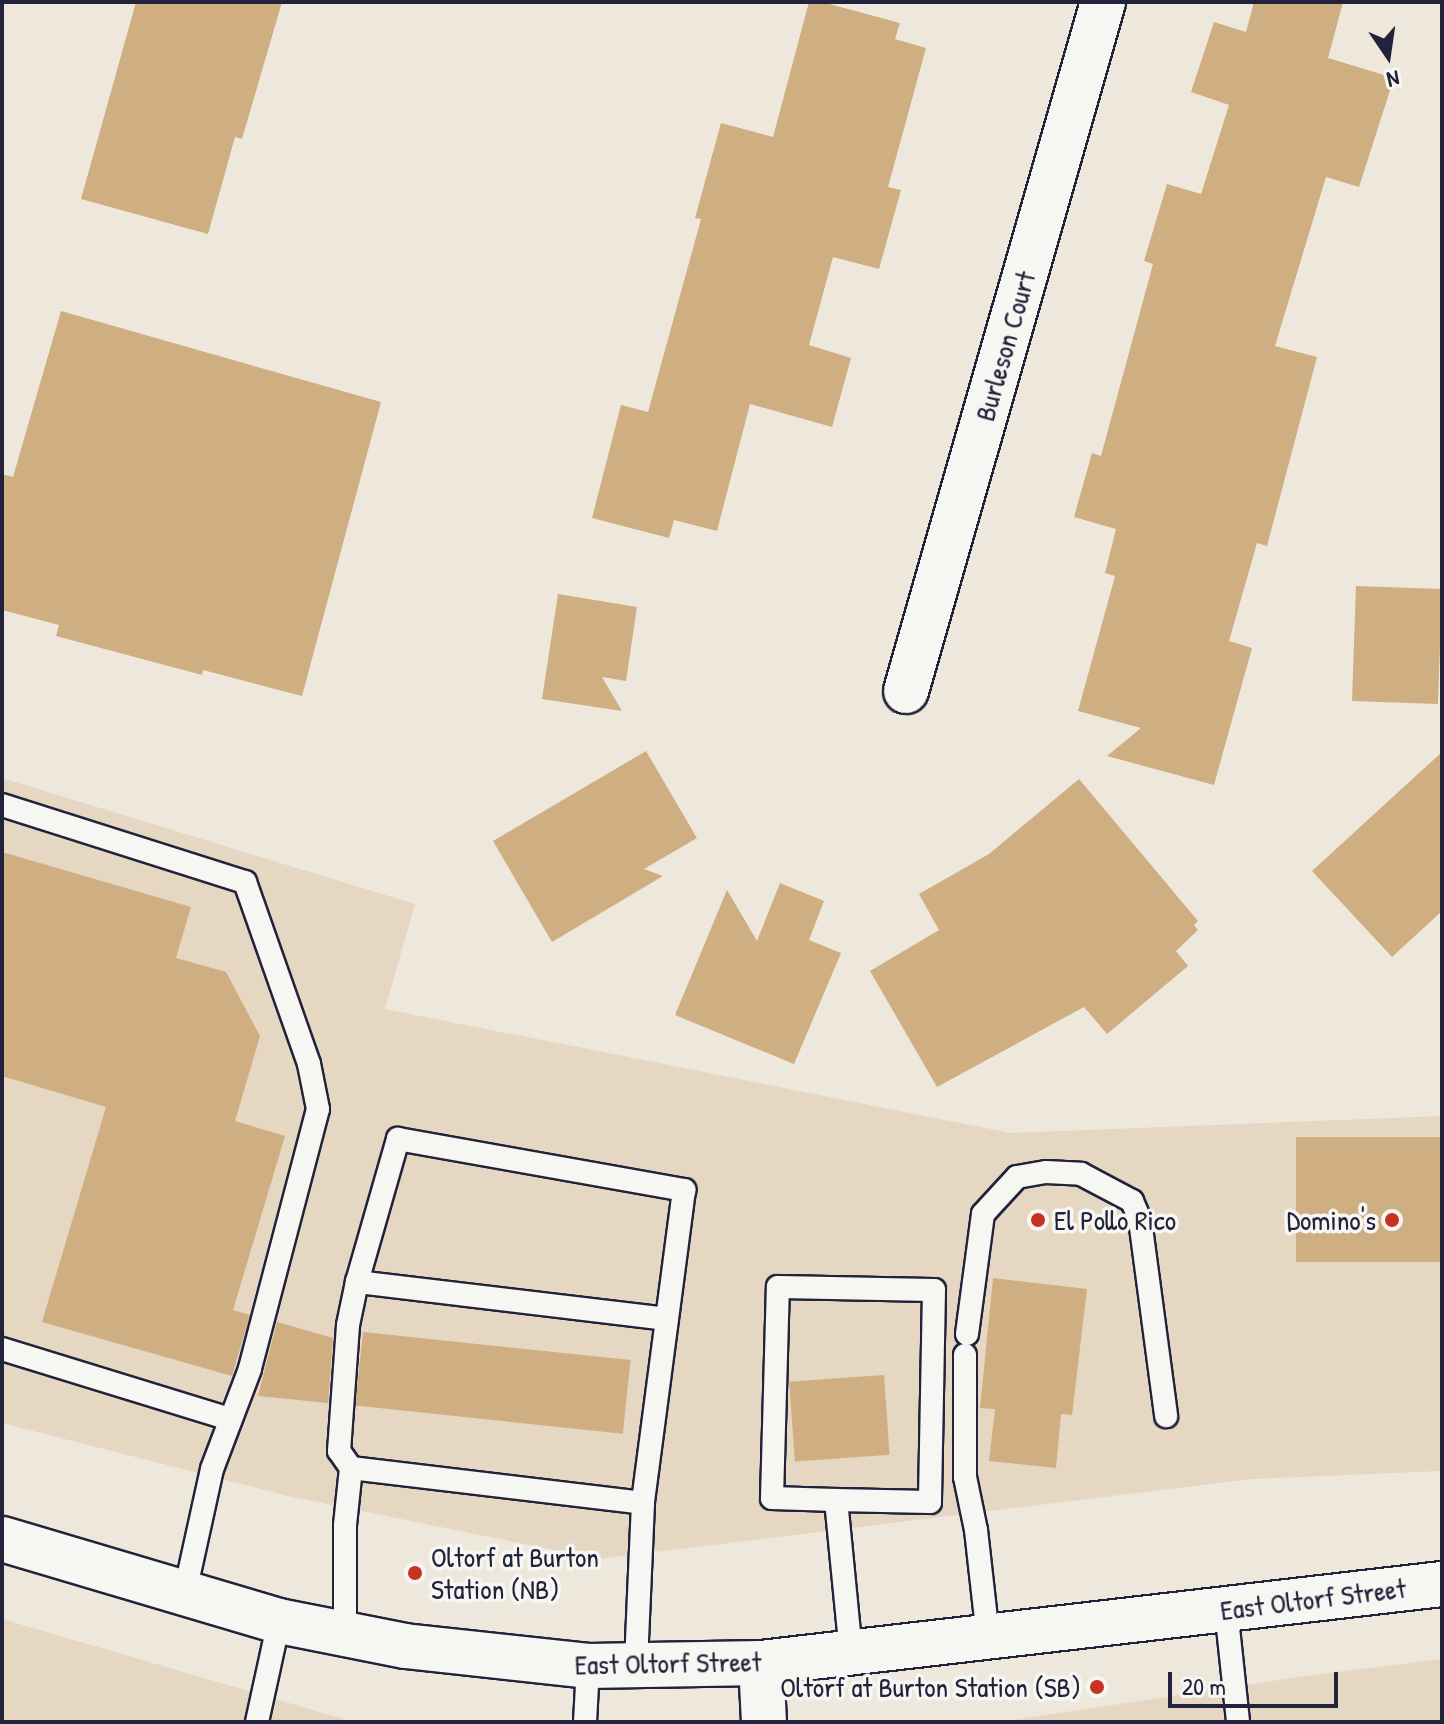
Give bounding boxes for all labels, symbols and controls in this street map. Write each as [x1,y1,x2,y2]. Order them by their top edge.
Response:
north arrow [1348,16,1428,96]
text: N [1384,63,1402,95]
street label: Burleson Court [968,267,1042,425]
place label: El Pollo Rico [1054,1203,1176,1237]
place label: Domino's [1287,1203,1376,1237]
marker: El Pollo Rico [1029,1211,1047,1229]
marker: Domino's [1383,1211,1401,1229]
place label: Oltorf at Burton Station (NB) [431,1540,599,1606]
marker: Oltorf at Burton Station (NB) [406,1564,424,1582]
street label: East Oltorf Street [1218,1571,1408,1627]
street label: East Oltorf Street [574,1645,762,1681]
scale bar [1172,1656,1342,1706]
place label: Oltorf at Burton Station (SB) [780,1670,1081,1704]
text: 20 m [1182,1670,1226,1702]
marker: Oltorf at Burton Station (SB) [1088,1678,1106,1696]

